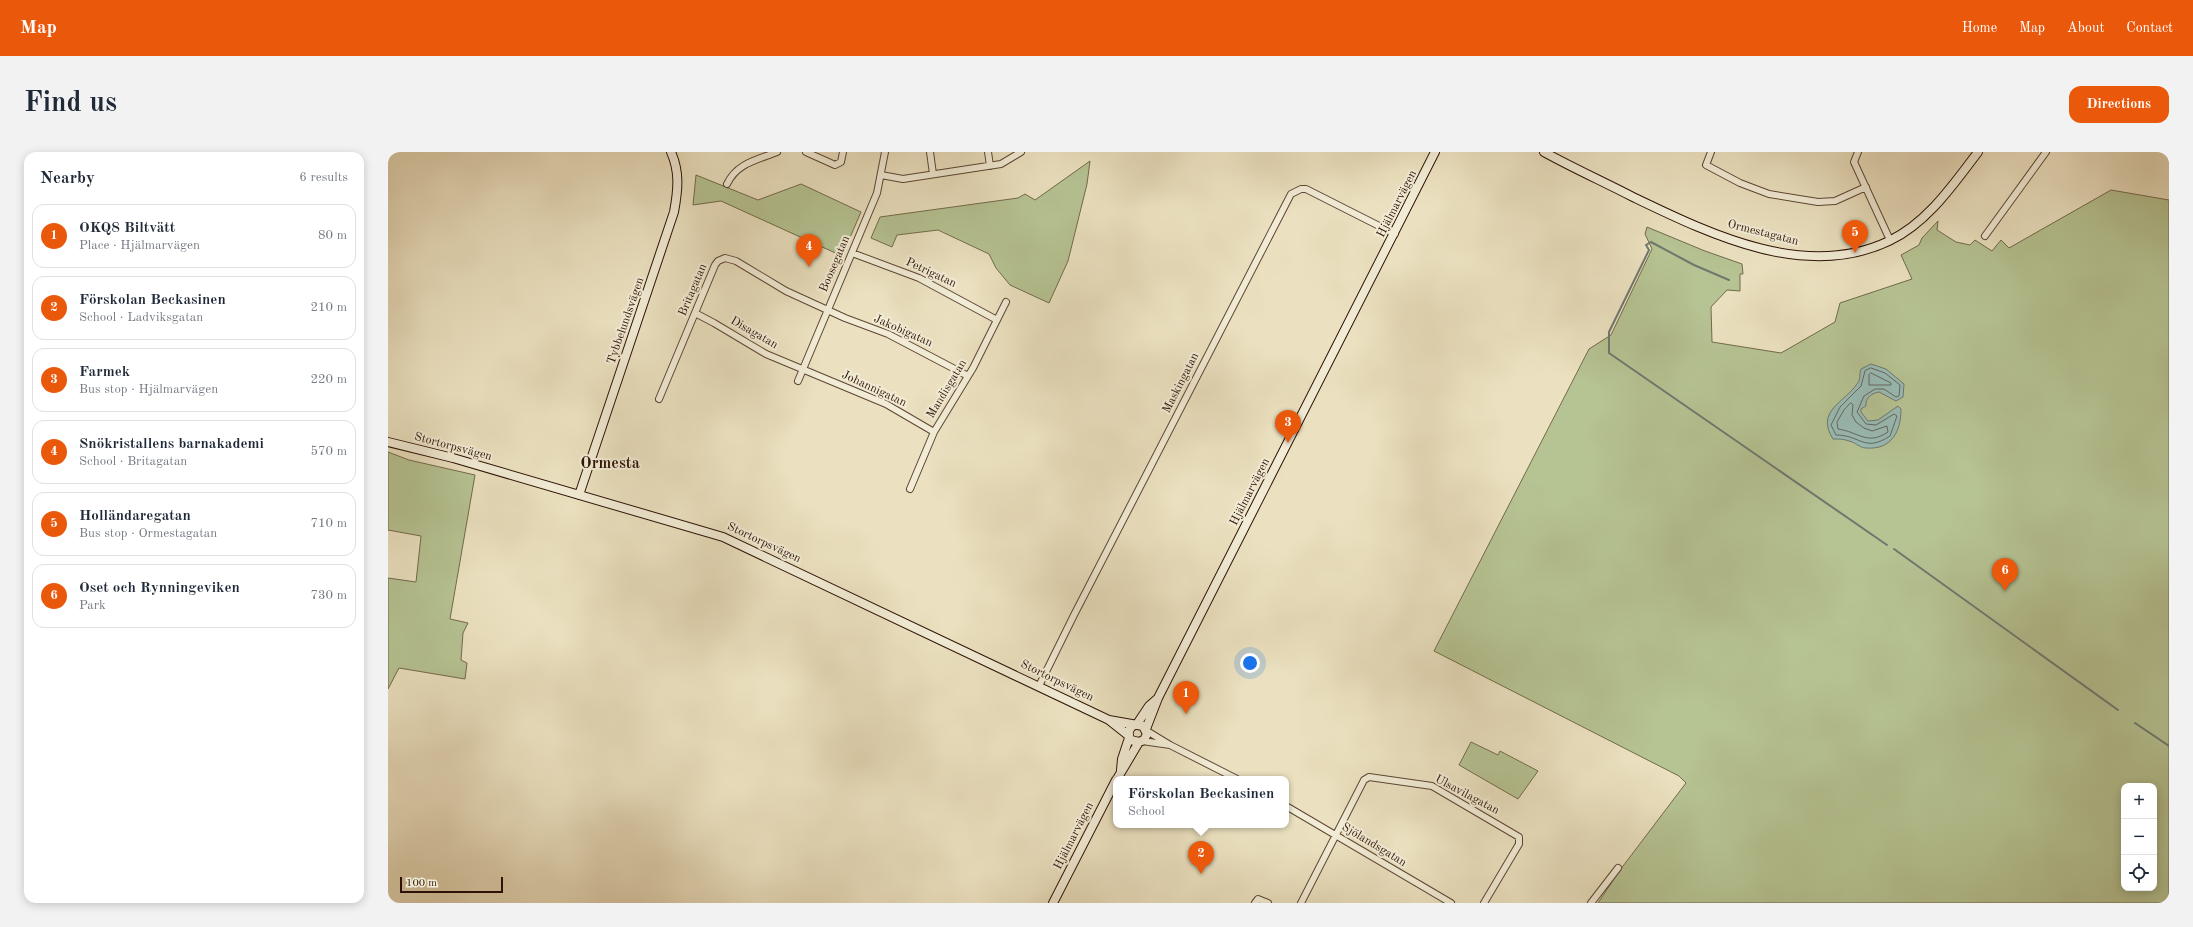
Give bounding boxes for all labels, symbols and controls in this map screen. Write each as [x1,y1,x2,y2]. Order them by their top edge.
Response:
text: Map [20,19,57,38]
text: Home [1962,21,1997,35]
text: Map [2019,21,2045,35]
text: About [2067,21,2104,35]
text: Contact [2126,21,2173,35]
button: Directions [2069,86,2169,123]
text: Find us [24,90,117,118]
street label: Hjälmarvägen [1375,168,1419,240]
text: Nearby [40,170,95,187]
text: 6 results [299,171,348,184]
street label: Ormestagatan [1726,218,1800,248]
pin: 5 [1842,220,1868,253]
text: OKQ8 Biltvätt [79,221,175,236]
text: 1 [50,229,58,242]
text: 80 m [318,229,347,242]
pin: 4 [796,234,822,267]
street label: Boosegatan [818,234,852,294]
text: Place · Hjälmarvägen [79,239,200,252]
street label: Petrigatan [904,256,959,290]
street label: Britagatan [677,262,710,318]
street label: Tybbelundsvägen [605,275,647,366]
text: Förskolan Beckasinen [79,293,226,308]
text: 2 [50,301,58,314]
text: 210 m [310,301,347,314]
text: School · Ladviksgatan [79,311,203,324]
street label: Jakobigatan [872,313,935,350]
street label: Disagatan [728,315,780,352]
street label: Maskingatan [1161,350,1202,415]
street label: Mandisgatan [925,357,969,420]
text: Farmek [79,365,130,380]
street label: Johannigatan [840,369,909,409]
text: 3 [50,373,58,386]
text: 220 m [310,373,347,386]
text: Bus stop · Hjälmarvägen [79,383,218,396]
pin: 3 [1275,410,1301,443]
street label: Stortorpsvägen [413,431,494,463]
text: Snökristallens barnakademi [79,437,264,452]
text: 4 [50,445,58,458]
text: 570 m [310,445,347,458]
text: School · Britagatan [79,455,187,468]
district label: Ormesta [580,456,640,472]
street label: Hjälmarvägen [1228,456,1272,528]
text: Holländaregatan [79,509,191,524]
text: 5 [50,517,58,530]
text: 710 m [310,517,347,530]
street label: Stortorpsvägen [725,521,803,566]
text: Bus stop · Ormestagatan [79,527,217,540]
pin: 6 [1992,558,2018,591]
text: Oset och Rynningeviken [79,581,240,596]
text: 6 [50,589,58,602]
text: 730 m [310,589,347,602]
text: Park [79,599,106,612]
your location [1240,653,1260,673]
street label: Stortorpsvägen [1019,658,1096,704]
pin: 1 [1173,681,1199,714]
street label: Ulsavilagatan [1433,773,1502,817]
popup [1113,776,1289,828]
map controls [2121,783,2157,891]
button: + [2121,783,2157,819]
text: Förskolan Beckasinen [1128,787,1274,802]
street label: Hjälmarvägen [1052,800,1096,872]
text: School [1128,805,1165,818]
button: − [2121,819,2157,855]
street label: Sjölandsgatan [1339,821,1409,869]
pin: 2 [1188,841,1214,874]
button: locate [2121,855,2157,891]
scale bar [400,875,503,894]
text: 100 m [406,878,437,889]

